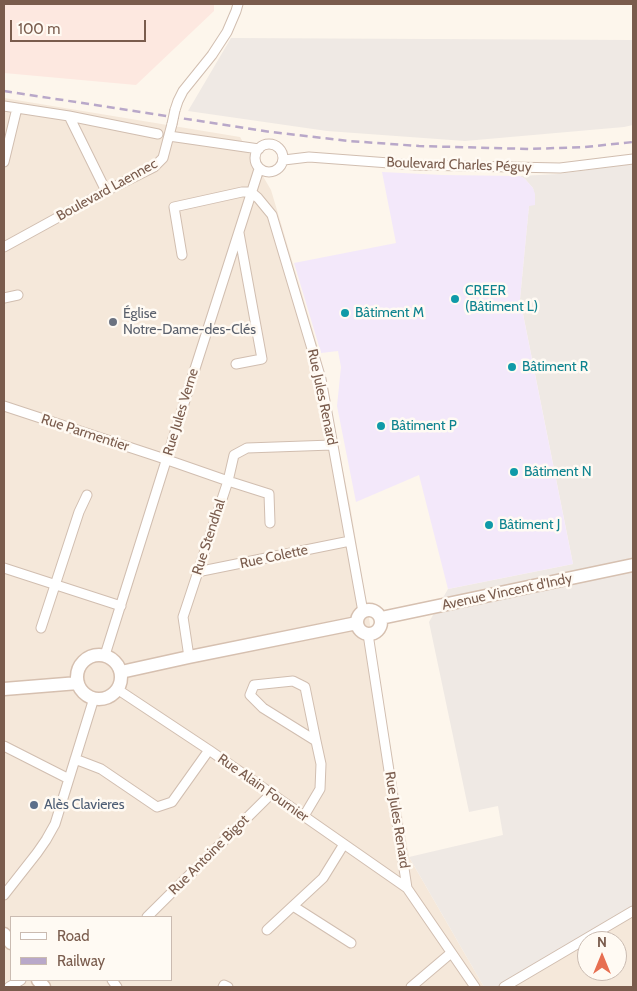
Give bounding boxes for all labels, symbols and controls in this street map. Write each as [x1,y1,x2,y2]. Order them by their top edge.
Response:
scale bar [12,10,149,42]
text: 100 m [18,20,60,38]
street label: Boulevard Charles Péguy [386,154,532,176]
street label: Boulevard Laennec [54,155,160,225]
place label: CREER (Bâtiment L) [465,283,538,316]
marker: CREER (Bâtiment L) [449,293,461,305]
place label: Bâtiment M [355,305,424,321]
place label: Église Notre-Dame-des-Clés [123,306,256,338]
marker: Bâtiment M [339,307,351,319]
marker: Église Notre-Dame-des-Clés [107,316,119,328]
street label: Rue Jules Renard [304,347,340,447]
place label: Bâtiment R [522,359,588,375]
marker: Bâtiment R [506,361,518,373]
street label: Rue Jules Verne [160,366,202,458]
street label: Rue Parmentier [39,411,131,455]
place label: Bâtiment P [391,418,457,434]
marker: Bâtiment P [375,420,387,432]
place label: Bâtiment N [524,464,592,480]
marker: Bâtiment N [508,466,520,478]
street label: Rue Stendhal [189,497,229,577]
place label: Bâtiment J [499,517,560,533]
marker: Bâtiment J [483,519,495,531]
street label: Rue Colette [239,542,309,572]
street label: Avenue Vincent d'Indy [440,570,574,614]
street label: Rue Alain Fournier [214,750,312,826]
street label: Rue Jules Renard [381,770,413,870]
place label: Alès Clavieres [44,797,124,813]
marker: Alès Clavieres [28,799,40,811]
street label: Rue Antoine Bigot [165,811,253,899]
legend [10,916,172,981]
text: Road [57,927,90,945]
north arrow [577,931,627,981]
text: N [597,933,607,951]
text: Railway [57,952,105,970]

